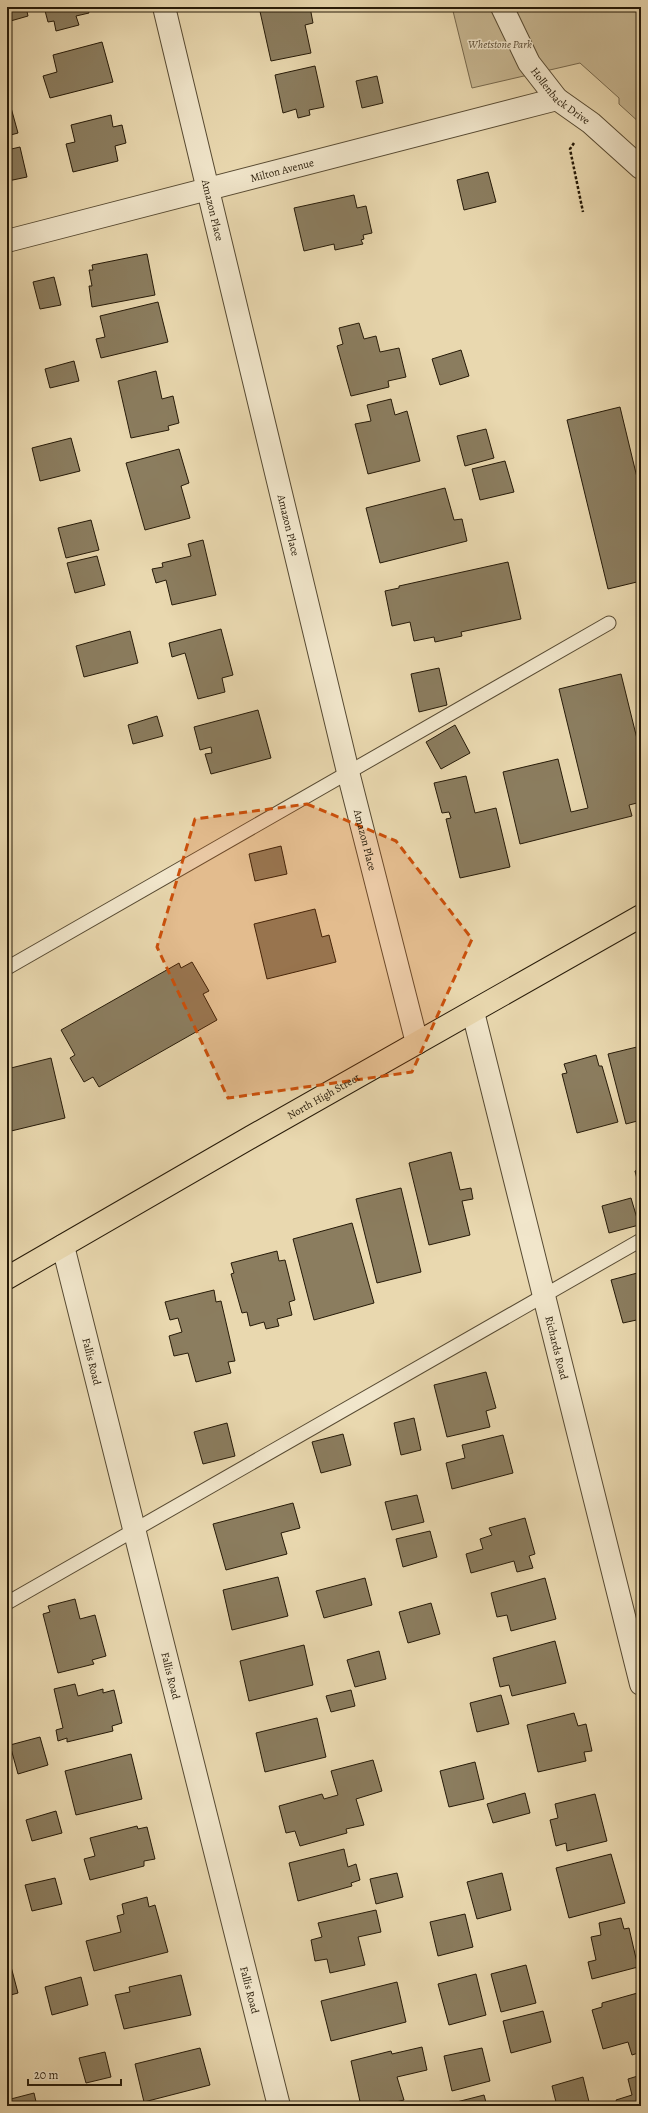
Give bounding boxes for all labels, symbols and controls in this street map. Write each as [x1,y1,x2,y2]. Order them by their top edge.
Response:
park label: Whetstone Park [468,37,532,52]
street label: Hollenback Drive [527,64,593,128]
street label: Milton Avenue [249,155,316,186]
street label: Amazon Place [198,177,227,243]
street label: Amazon Place [273,492,303,558]
street label: Amazon Place [350,807,380,872]
street label: North High Street [285,1070,363,1123]
street label: Richards Road [541,1314,572,1381]
street label: Fallis Road [78,1336,105,1387]
street label: Fallis Road [157,1650,184,1701]
street label: Fallis Road [236,1965,263,2015]
scale bar [28,2061,121,2087]
text: 20 m [34,2067,58,2083]

